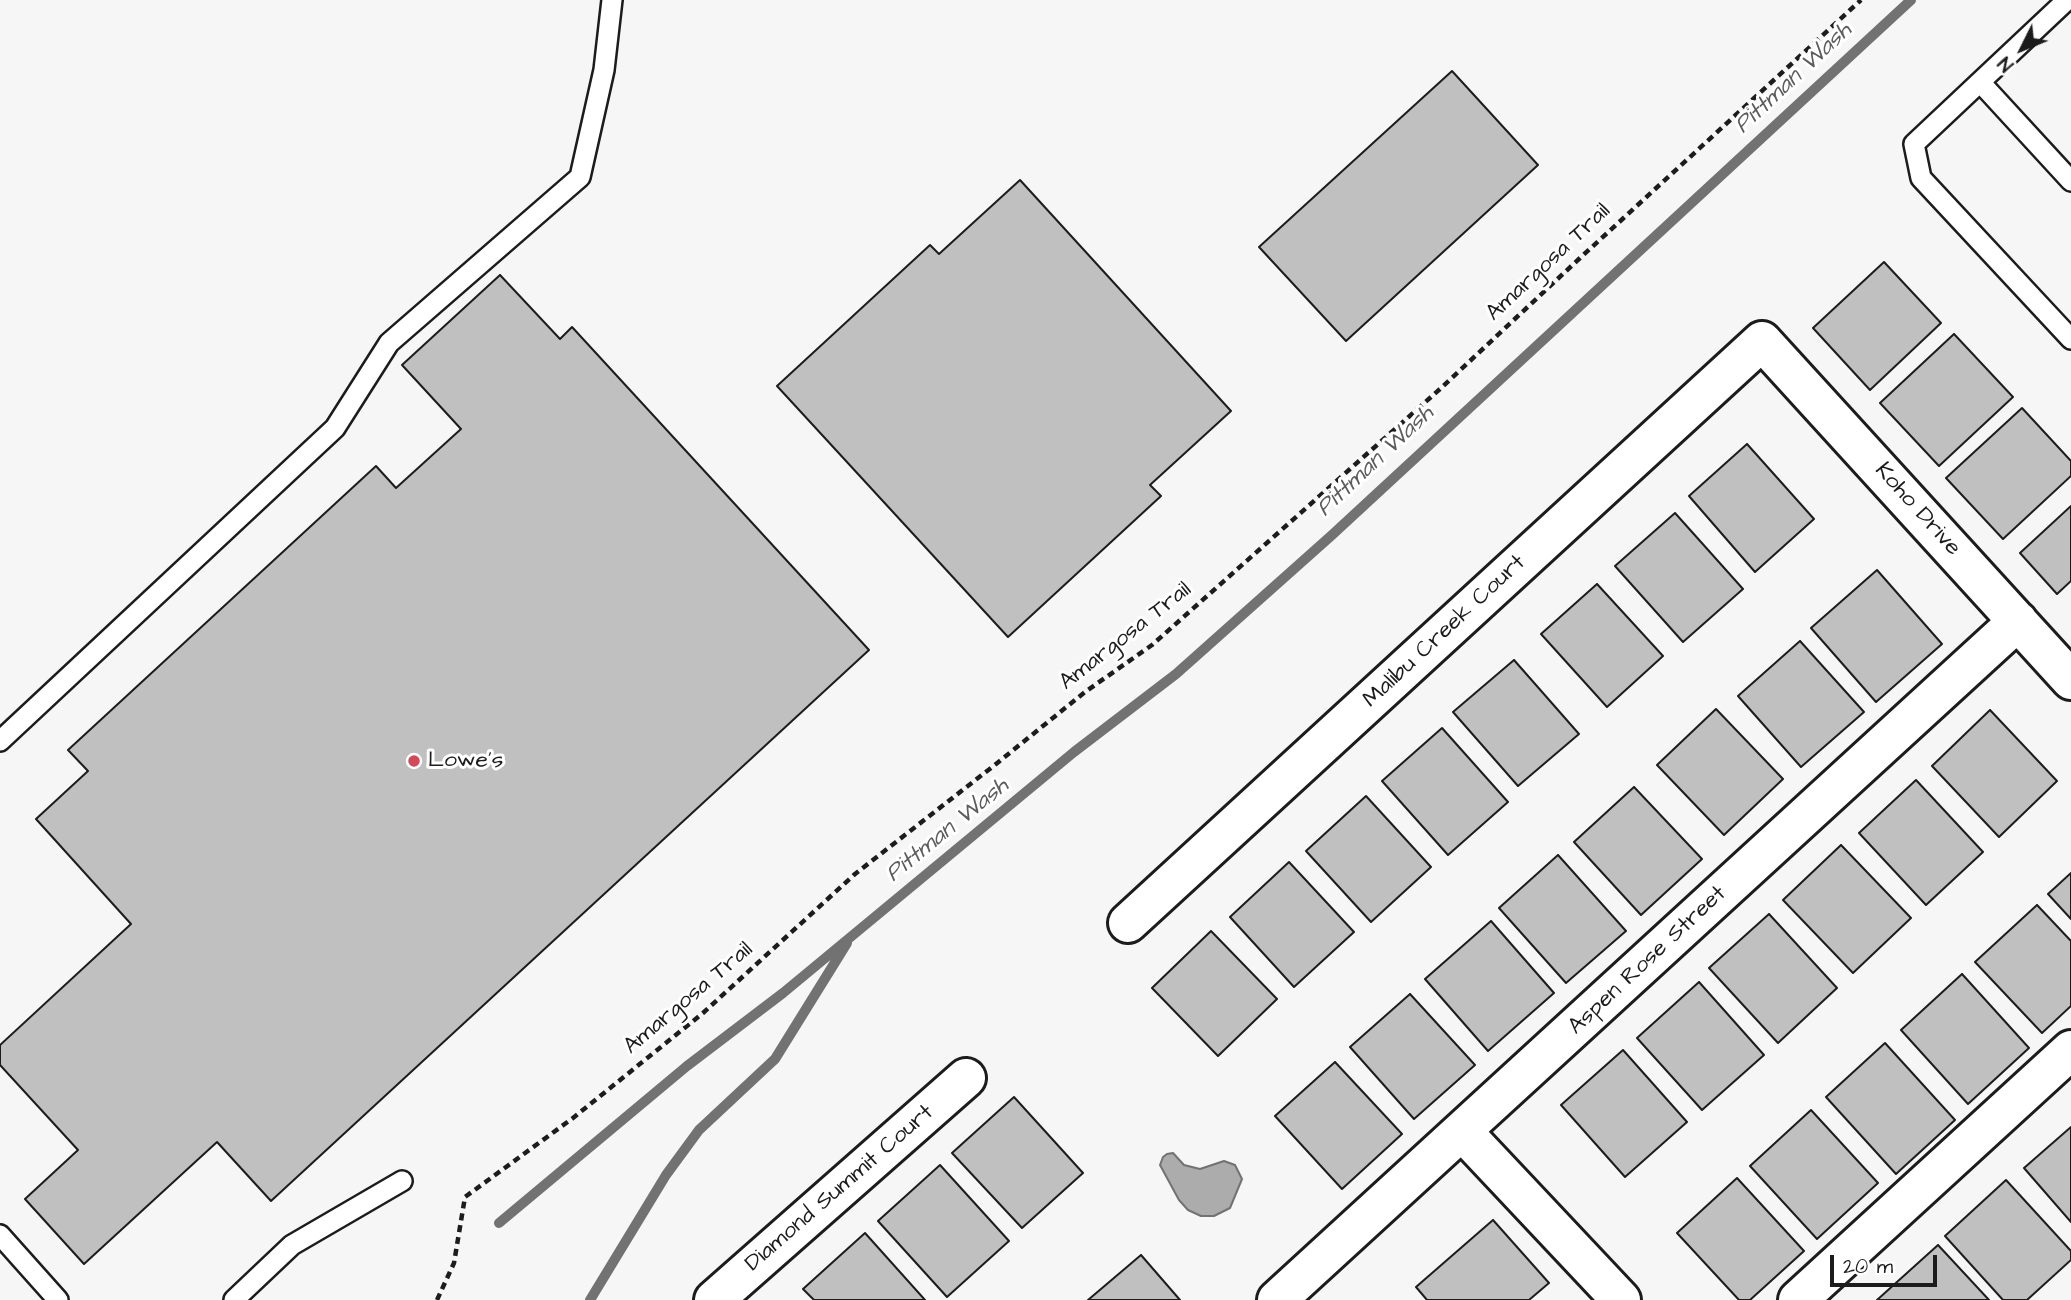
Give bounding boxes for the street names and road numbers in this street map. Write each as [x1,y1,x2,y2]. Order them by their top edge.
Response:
street label: Amargosa Trail [1481,198,1617,328]
street label: Koho Drive [1868,458,1966,562]
street label: Malibu Creek Court [1358,550,1532,714]
street label: Amargosa Trail [1054,577,1198,697]
street label: Aspen Rose Street [1563,881,1733,1041]
street label: Amargosa Trail [619,937,759,1061]
street label: Diamond Summit Court [740,1100,940,1278]

